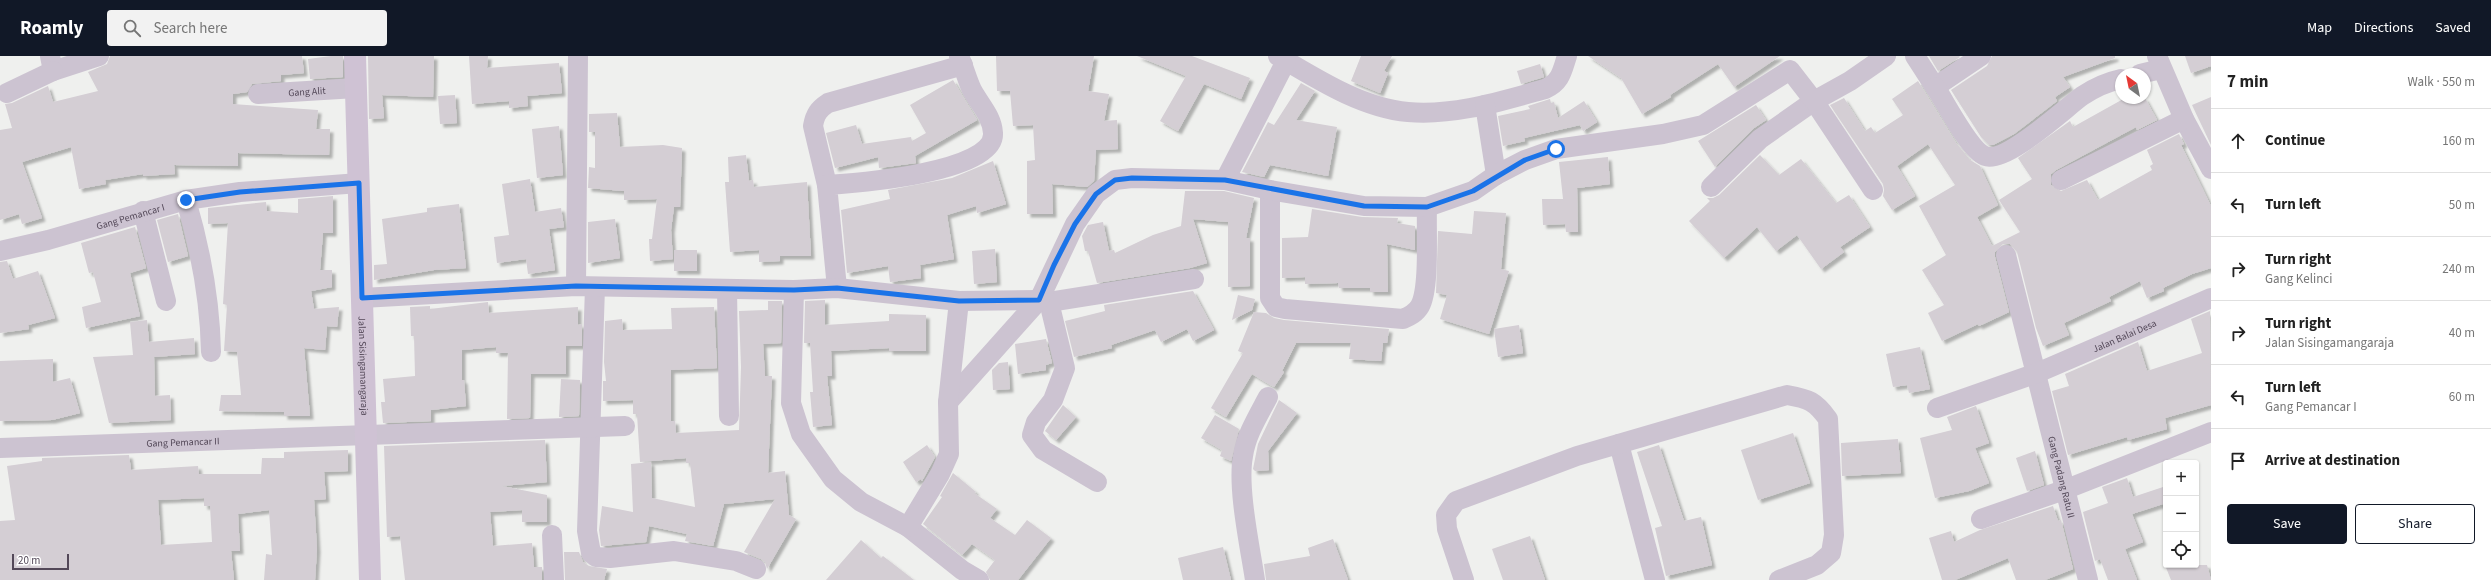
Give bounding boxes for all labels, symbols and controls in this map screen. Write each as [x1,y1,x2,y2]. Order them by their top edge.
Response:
search box [107,10,387,46]
text: Roamly [20,15,83,42]
icon: search [121,17,143,39]
text: Search here [153,18,227,39]
text: Map [2307,18,2332,38]
text: Directions [2354,18,2413,38]
text: Saved [2435,18,2471,38]
north arrow [2115,68,2151,104]
text: 7 min [2227,70,2268,94]
text: Walk · 550 m [2407,73,2475,91]
street label: Gang Alit [288,84,327,100]
icon: ahead [2227,130,2249,152]
text: Continue [2265,130,2325,151]
text: 160 m [2442,132,2475,150]
route start [1547,140,1565,158]
route end [177,191,195,209]
icon: left [2227,194,2249,216]
text: Turn left [2265,194,2321,215]
text: 50 m [2449,196,2475,214]
street label: Gang Pemancar I [95,201,167,234]
text: Turn right [2265,249,2331,270]
icon: right [2227,258,2249,280]
text: 240 m [2442,260,2475,278]
text: Gang Kelinci [2265,270,2332,288]
text: Turn right [2265,313,2331,334]
street label: Jalan Sisingamangaraja [354,316,371,416]
street label: Jalan Balai Desa [2091,316,2159,356]
icon: right [2227,322,2249,344]
text: 40 m [2449,324,2475,342]
text: Jalan Sisingamangaraja [2265,334,2394,352]
text: Turn left [2265,377,2321,398]
icon: left [2227,386,2249,408]
text: 60 m [2449,388,2475,406]
text: Gang Pemancar I [2265,398,2357,416]
street label: Gang Pemancar II [146,434,220,451]
street label: Gang Padang Ratu II [2044,435,2078,520]
icon: arrive [2227,450,2249,472]
text: Arrive at destination [2265,450,2400,471]
map controls [2163,460,2199,568]
button: + [2163,460,2199,496]
button: − [2163,496,2199,532]
button: Save [2227,504,2347,544]
button: Share [2355,504,2475,544]
button: locate [2163,532,2199,568]
scale bar [12,552,69,571]
text: 20 m [18,553,40,568]

